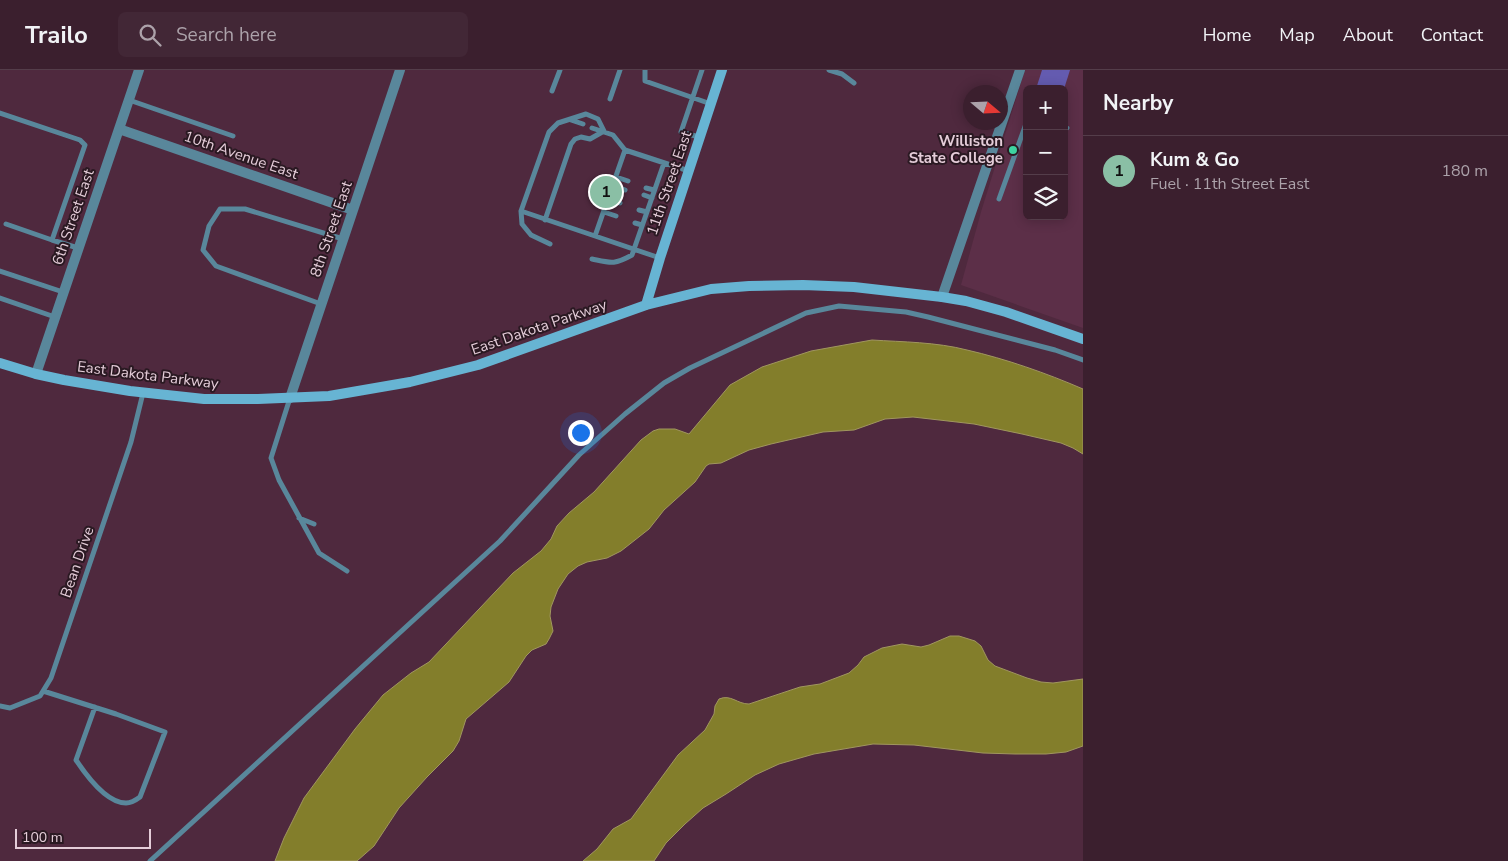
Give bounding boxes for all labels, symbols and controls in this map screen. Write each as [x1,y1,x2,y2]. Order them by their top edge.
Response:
search box [118,12,468,57]
text: Trailo [25,19,88,51]
icon: search [136,21,164,49]
text: Search here [176,22,277,48]
text: Home [1203,23,1251,47]
text: Map [1279,23,1315,47]
text: About [1343,23,1393,47]
text: Contact [1421,23,1483,47]
north arrow [963,85,1008,130]
map controls [1023,85,1068,220]
button: + [1023,85,1068,130]
text: Nearby [1103,89,1173,117]
street label: 10th Avenue East [181,126,301,184]
street label: 11th Street East [642,127,697,238]
button: − [1023,130,1068,175]
place label: Williston State College [909,131,1003,168]
marker: Williston State College [1007,144,1019,156]
text: Kum & Go [1150,147,1239,173]
text: 1 [1114,160,1124,182]
text: 180 m [1441,160,1488,182]
street label: 6th Street East [47,166,99,268]
pin: 1 [590,173,622,211]
text: Fuel · 11th Street East [1150,173,1309,195]
button: layers [1023,175,1068,220]
street label: 8th Street East [305,178,357,280]
street label: East Dakota Parkway [468,294,610,360]
street label: East Dakota Parkway [76,356,220,394]
your location [568,420,594,446]
street label: Bean Drive [55,524,99,600]
scale bar [15,826,151,849]
text: 100 m [22,828,63,847]

